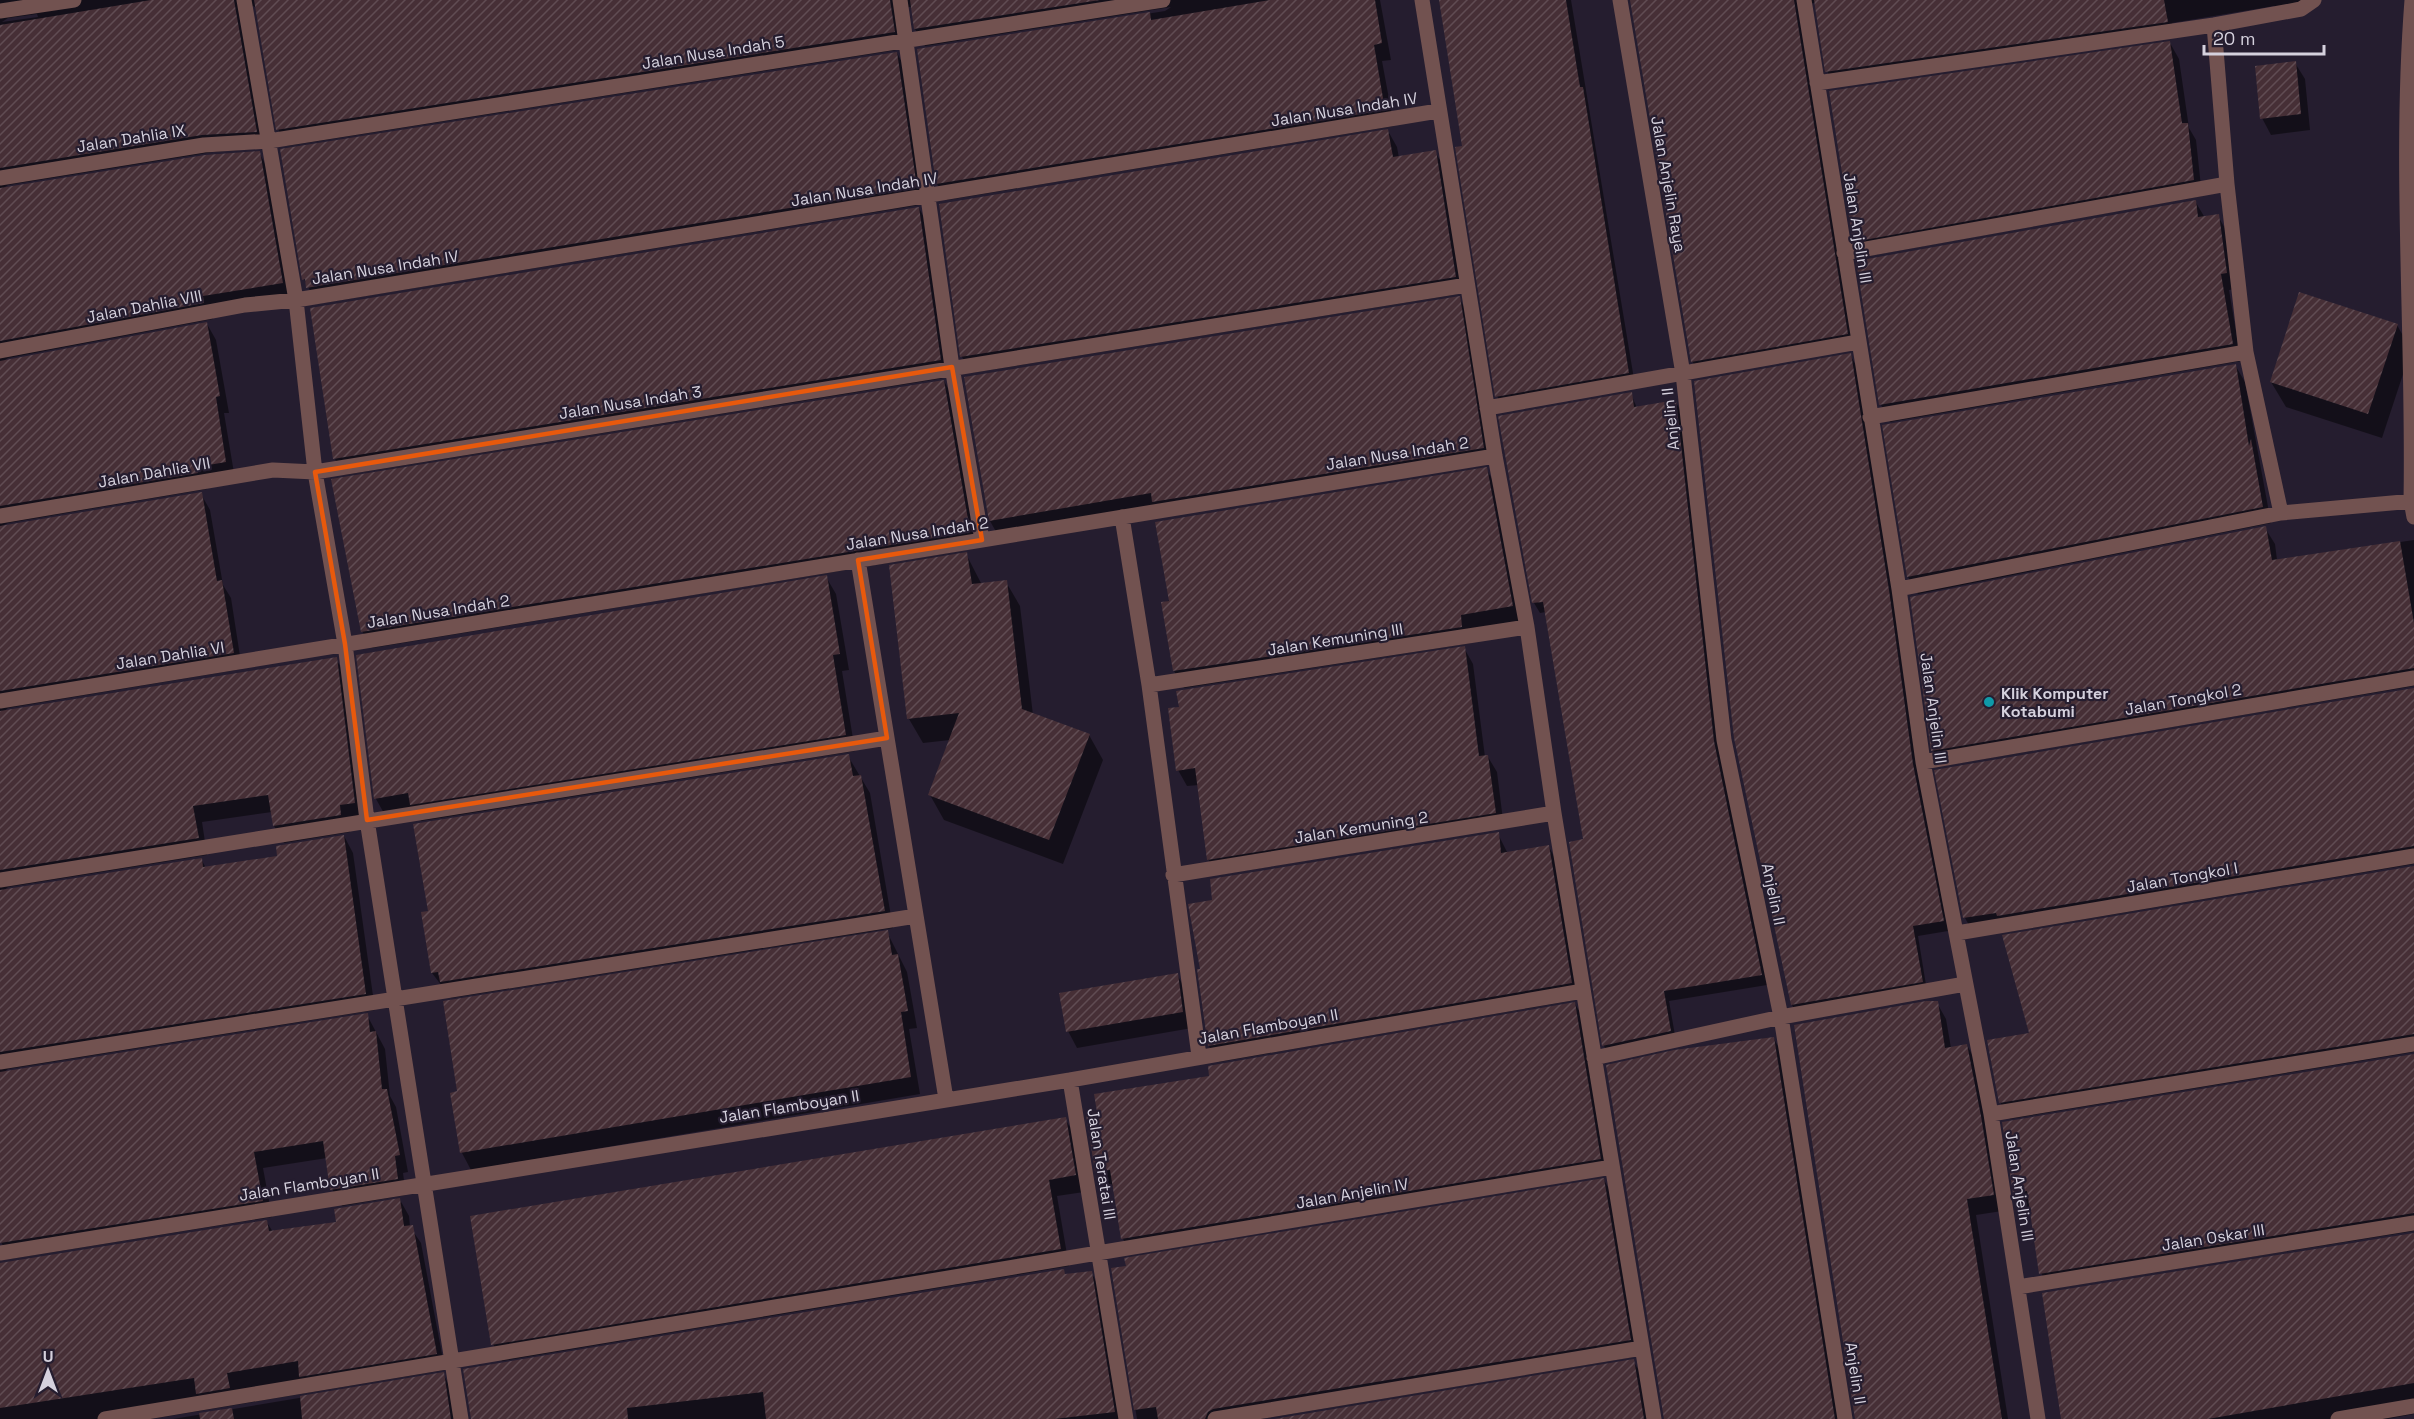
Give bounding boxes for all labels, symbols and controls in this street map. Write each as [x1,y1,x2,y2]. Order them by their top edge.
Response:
scale bar [2204,18,2324,56]
text: 20 m [2213,27,2256,50]
street label: Jalan Nusa Indah 5 [640,31,786,74]
street label: Jalan Nusa Indah IV [1269,88,1419,131]
street label: Jalan Anjelin Raya [1646,114,1691,254]
street label: Jalan Dahlia IX [75,120,187,157]
street label: Jalan Nusa Indah IV [789,168,939,211]
street label: Jalan Anjelin III [1838,171,1877,285]
street label: Jalan Nusa Indah IV [310,246,460,289]
street label: Jalan Dahlia VIII [84,285,204,328]
street label: Jalan Nusa Indah 3 [557,381,703,424]
street label: Anjelin II [1657,387,1684,451]
street label: Jalan Nusa Indah 2 [1324,432,1470,475]
street label: Jalan Dahlia VII [96,452,212,493]
street label: Jalan Nusa Indah 2 [844,512,990,555]
street label: Jalan Nusa Indah 2 [365,590,511,633]
street label: Jalan Kemuning III [1266,618,1405,661]
street label: Jalan Dahlia VI [114,637,226,674]
street label: Jalan Anjelin III [1915,651,1952,765]
street label: Jalan Tongkol 2 [2123,679,2243,720]
place label: Klik Komputer Kotabumi [2001,683,2109,722]
marker: Klik Komputer Kotabumi [1982,695,1996,709]
street label: Jalan Kemuning 2 [1293,807,1430,848]
street label: Jalan Tongkol I [2125,857,2239,898]
street label: Anjelin II [1757,861,1790,927]
street label: Jalan Flamboyan II [1196,1004,1340,1049]
street label: Jalan Flamboyan II [717,1085,861,1128]
street label: Jalan Teratai III [1082,1107,1121,1221]
street label: Jalan Anjelin III [2000,1129,2039,1243]
street label: Jalan Flamboyan II [237,1163,381,1206]
street label: Jalan Anjelin IV [1294,1173,1410,1214]
street label: Jalan Oskar III [2160,1219,2266,1256]
street label: Anjelin II [1840,1340,1871,1406]
north arrow [18,1341,78,1401]
text: U [43,1346,53,1367]

